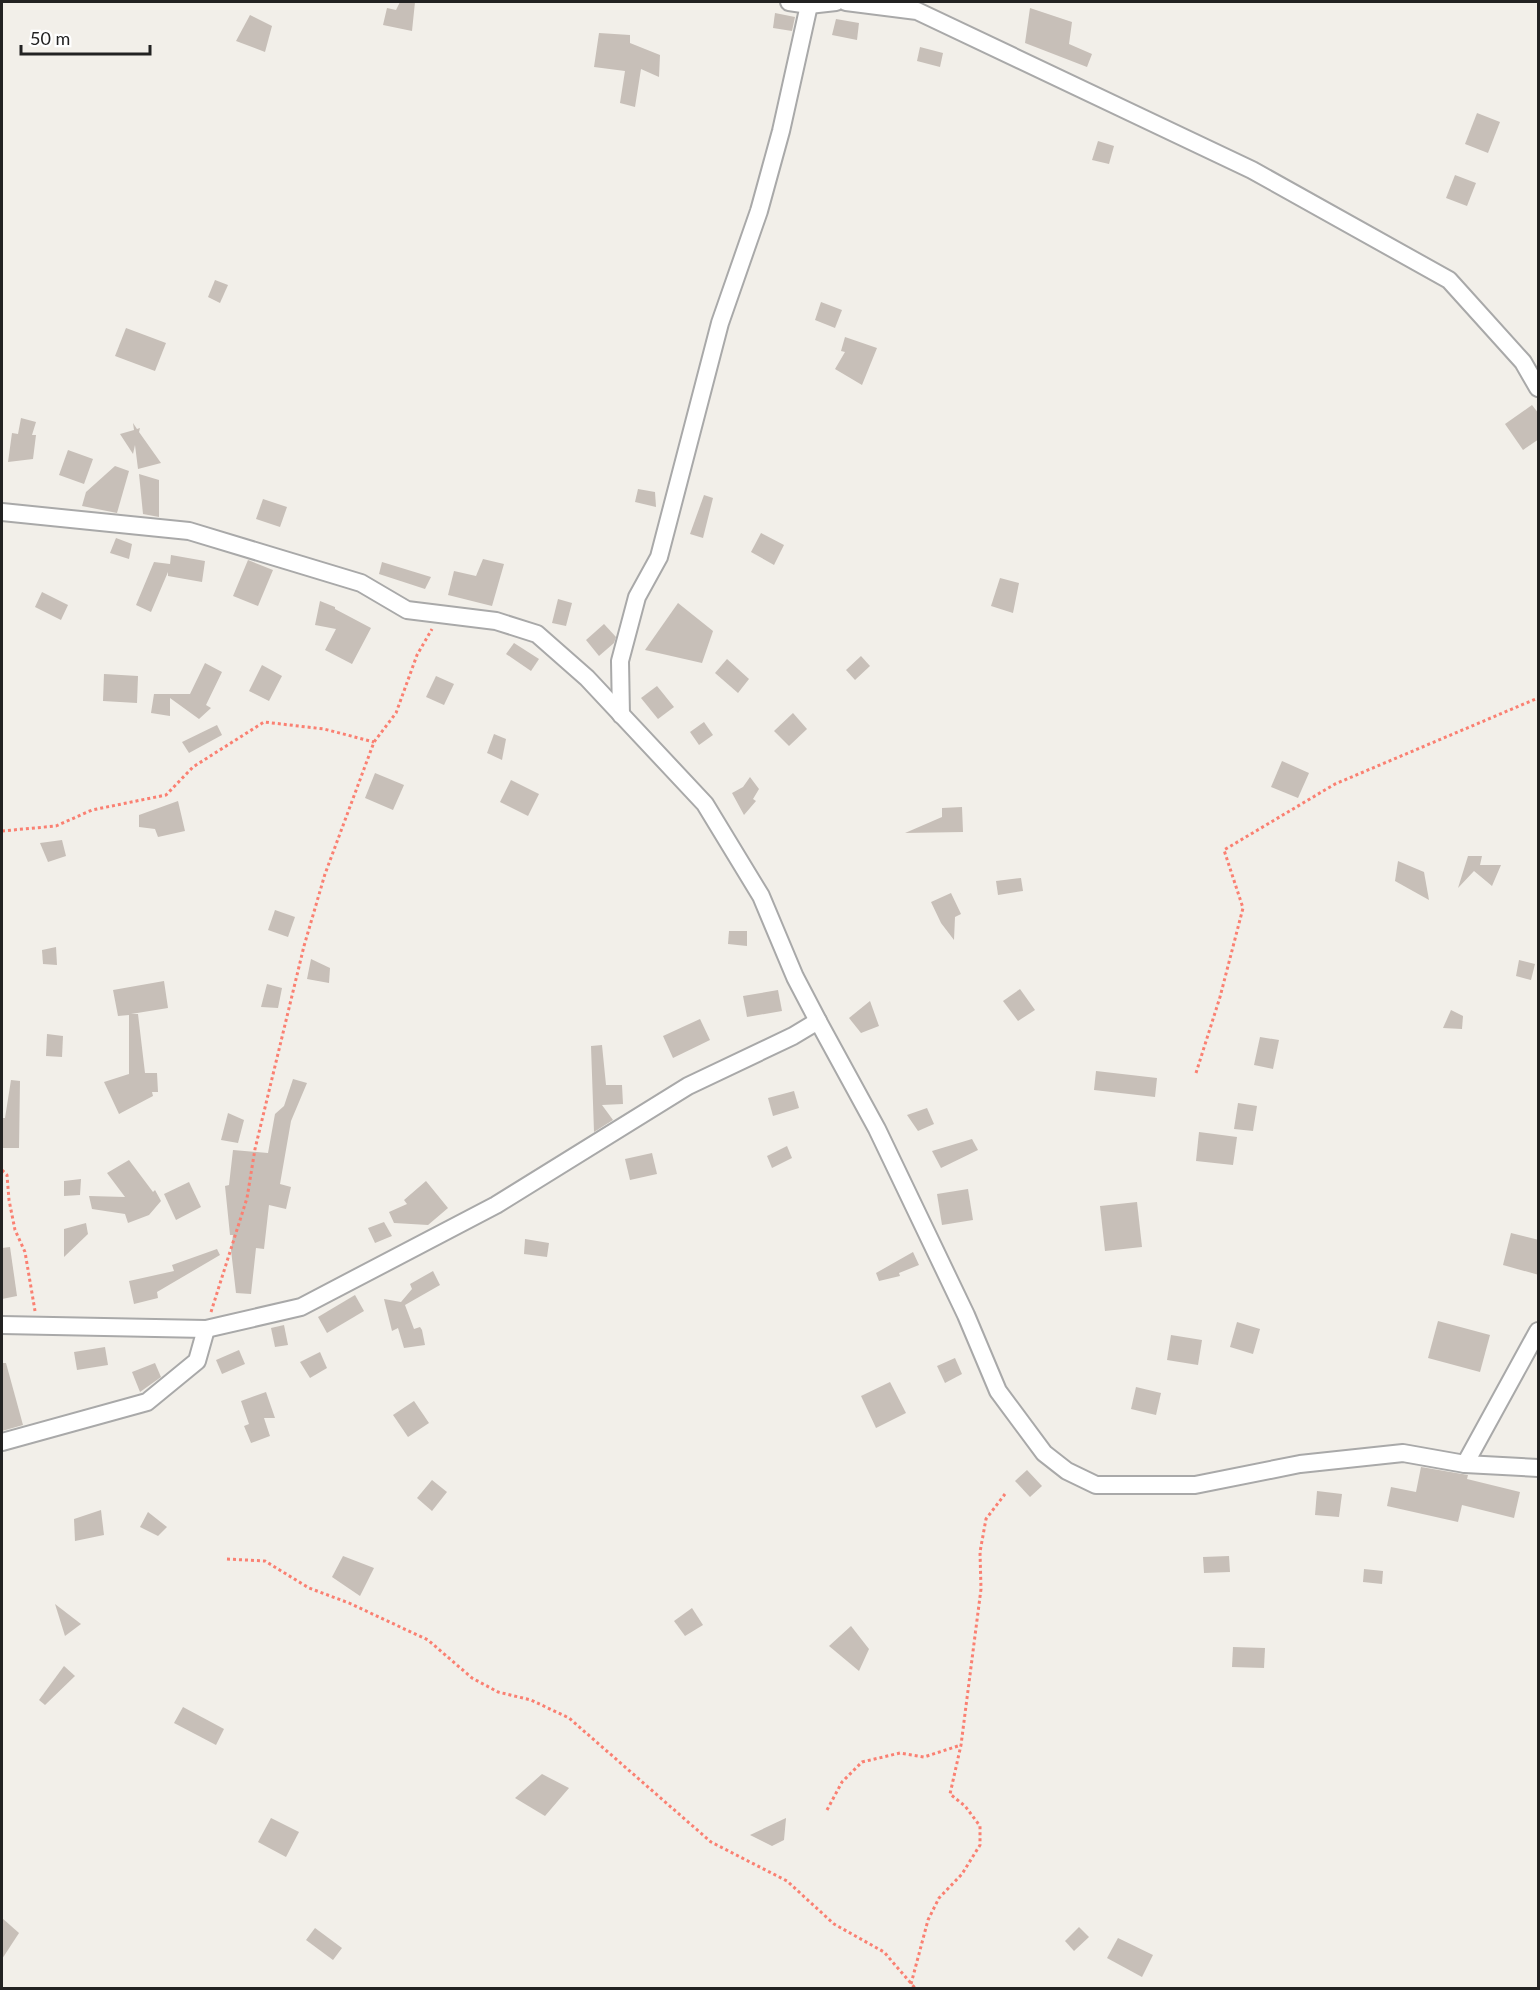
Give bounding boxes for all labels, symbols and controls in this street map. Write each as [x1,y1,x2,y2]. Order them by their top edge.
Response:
scale bar [21,18,150,56]
text: 50 m [30,27,70,49]

